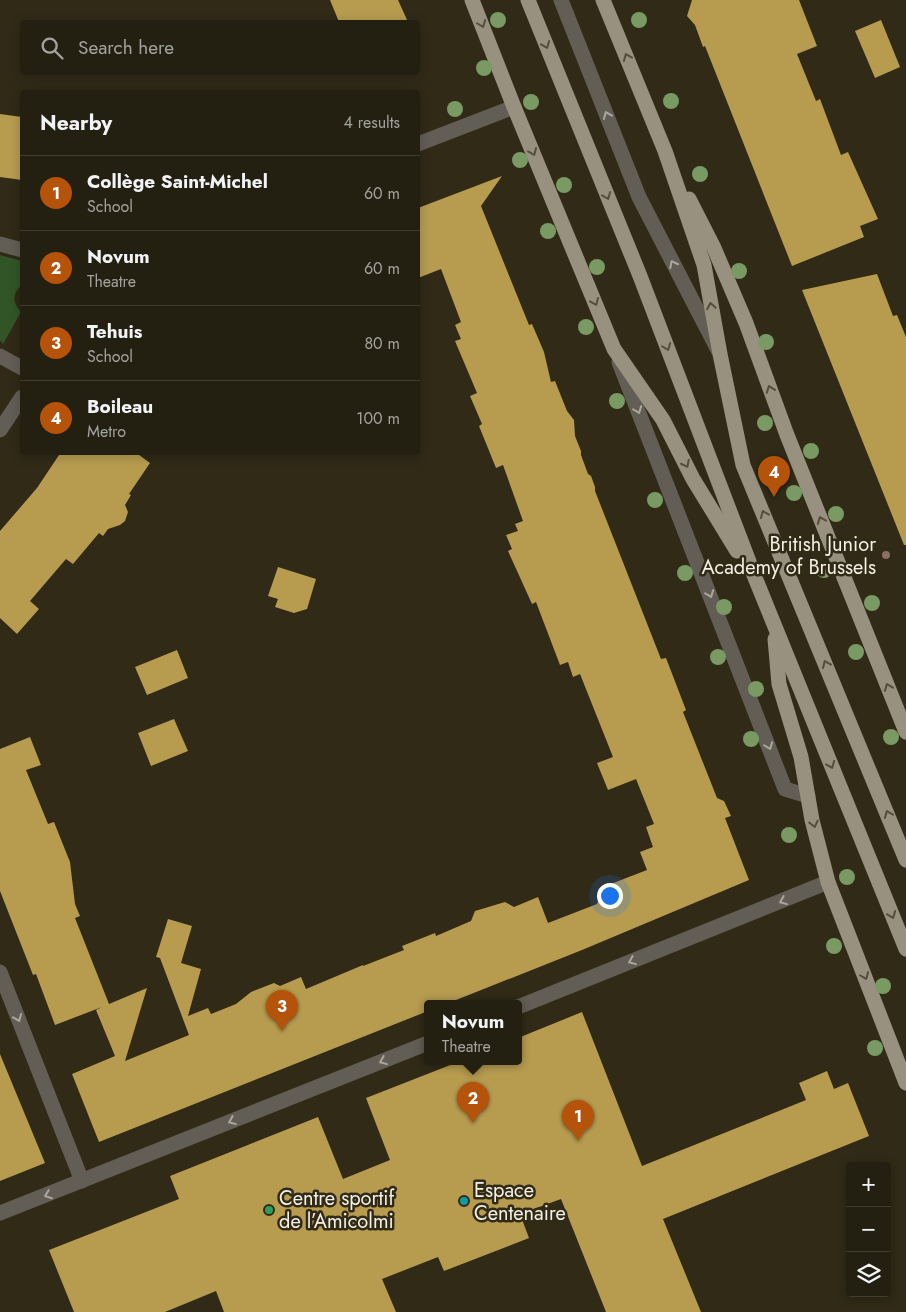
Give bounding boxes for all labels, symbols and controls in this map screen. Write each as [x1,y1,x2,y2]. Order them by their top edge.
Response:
search box [20,20,420,75]
one-way arrow [476,20,486,28]
icon: search [38,34,66,62]
text: Search here [78,34,174,61]
one-way arrow [540,40,551,49]
one-way arrow [622,53,633,62]
text: Nearby [40,108,112,138]
text: 4 results [344,111,400,134]
one-way arrow [602,112,612,120]
one-way arrow [526,147,537,156]
text: Collège Saint-Michel [87,168,268,195]
text: 1 [52,182,60,205]
text: 60 m [364,182,400,205]
one-way arrow [601,191,611,200]
text: School [87,195,133,218]
text: Novum [87,243,150,270]
text: 2 [51,257,61,280]
text: 60 m [364,257,400,280]
one-way arrow [669,260,679,269]
text: Theatre [87,270,136,293]
one-way arrow [589,297,599,306]
one-way arrow [707,302,717,311]
text: Tehuis [87,318,142,345]
text: 3 [51,332,61,355]
text: 80 m [364,332,400,355]
one-way arrow [661,342,671,351]
text: School [87,345,133,368]
one-way arrow [766,385,776,394]
text: Boileau [87,393,153,420]
one-way arrow [632,406,642,414]
text: 4 [50,407,62,430]
text: 100 m [356,407,400,430]
text: Metro [87,420,126,443]
pin: 4 [758,456,790,497]
one-way arrow [679,459,689,468]
one-way arrow [759,510,770,519]
one-way arrow [817,516,827,525]
place label: British Junior Academy of Brussels [701,530,876,582]
marker: British Junior Academy of Brussels [880,549,892,561]
one-way arrow [704,590,714,598]
one-way arrow [822,660,832,669]
one-way arrow [884,683,894,692]
one-way arrow [762,741,773,750]
one-way arrow [825,760,836,769]
one-way arrow [884,811,894,819]
one-way arrow [808,819,819,828]
your location [597,883,623,909]
one-way arrow [779,895,788,905]
one-way arrow [886,910,897,919]
one-way arrow [628,955,637,965]
one-way arrow [859,971,869,980]
pin: 3 [266,990,298,1031]
popup [424,1000,522,1065]
text: Novum [442,1008,504,1035]
one-way arrow [12,1013,22,1022]
text: Theatre [442,1035,491,1058]
one-way arrow [379,1055,388,1065]
pin: 2 [457,1082,489,1123]
pin: 1 [562,1100,594,1141]
one-way arrow [228,1115,237,1126]
map controls [846,1162,891,1297]
button: + [846,1162,891,1207]
place label: Espace Centenaire [474,1176,566,1228]
place label: Centre sportif de l’Amicolmi [279,1184,395,1236]
one-way arrow [45,1189,53,1199]
marker: Espace Centenaire [458,1195,470,1207]
marker: Centre sportif de l’Amicolmi [263,1204,275,1216]
button: − [846,1207,891,1252]
button: layers [846,1252,891,1297]

